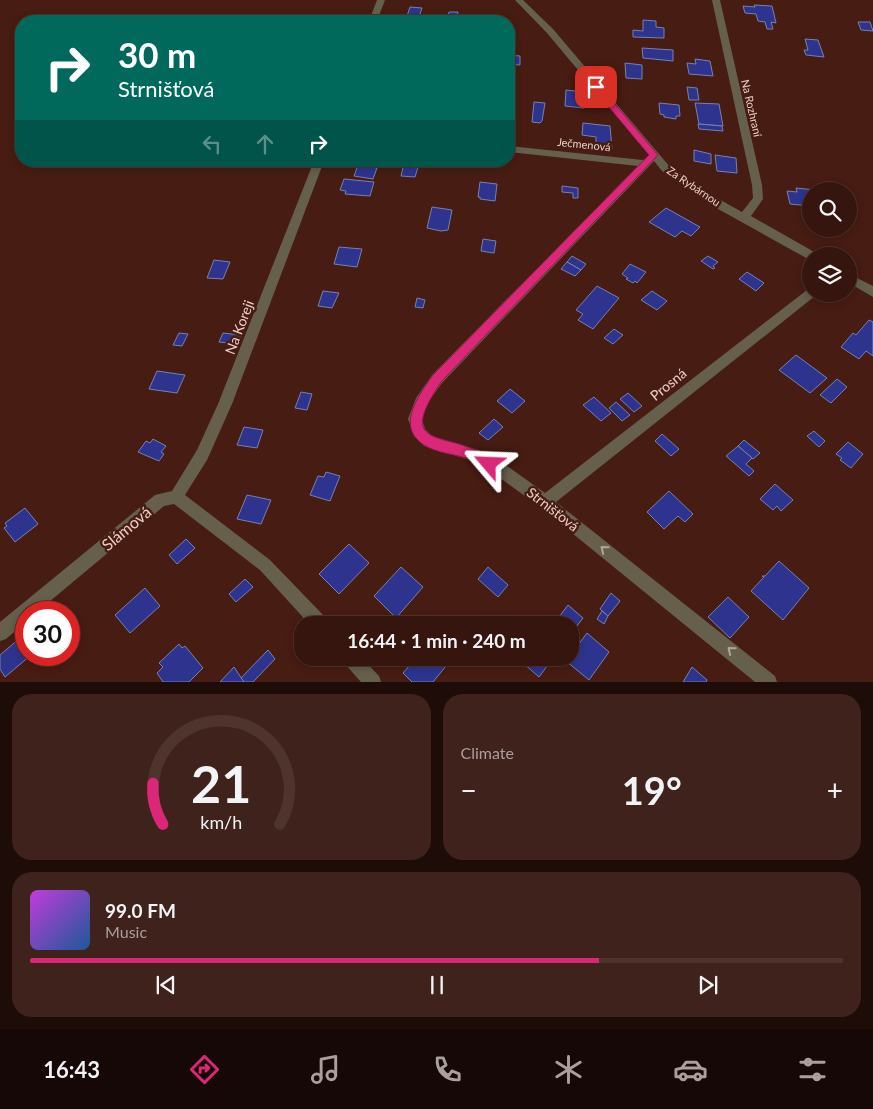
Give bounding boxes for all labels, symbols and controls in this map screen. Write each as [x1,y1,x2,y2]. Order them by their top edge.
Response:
text: 30 m [118,33,196,75]
icon: right [35,35,100,100]
pin [575,66,617,108]
icon: arrive [582,73,610,101]
text: Strnišťová [118,75,214,102]
street label: Na Rozhraní [739,78,765,138]
icon: left [198,130,226,158]
icon: ahead [251,130,279,158]
icon: right [304,130,332,158]
street label: Ječmenová [557,135,611,153]
street label: Za Rybárnou [665,163,723,209]
map controls [802,182,857,302]
button: search [802,182,857,237]
button: layers [802,247,857,302]
street label: Na Koreji [221,298,257,356]
street label: Prosná [646,364,690,404]
position arrow [462,437,514,489]
street label: Strnišťová [524,483,582,535]
street label: Slámová [98,502,154,554]
one-way arrow [601,547,610,555]
speed limit sign: 30 [15,601,80,666]
text: 16:44 · 1 min · 240 m [347,629,526,652]
one-way arrow [728,648,737,656]
text: Climate [461,743,514,762]
text: 21 [191,752,251,814]
text: 19° [622,767,682,813]
text: − [461,773,477,807]
text: + [827,773,843,807]
text: km/h [200,811,242,833]
text: 99.0 FM [105,899,176,922]
text: Music [105,922,147,941]
icon: previous [152,971,180,999]
icon: pause [423,971,451,999]
icon: next [694,971,722,999]
icon: directions [187,1052,222,1087]
icon: music [308,1052,343,1087]
icon: phone [430,1052,465,1087]
icon: climate [551,1052,586,1087]
icon: car [673,1052,708,1087]
icon: filters [795,1052,830,1087]
text: 16:43 [43,1056,100,1083]

